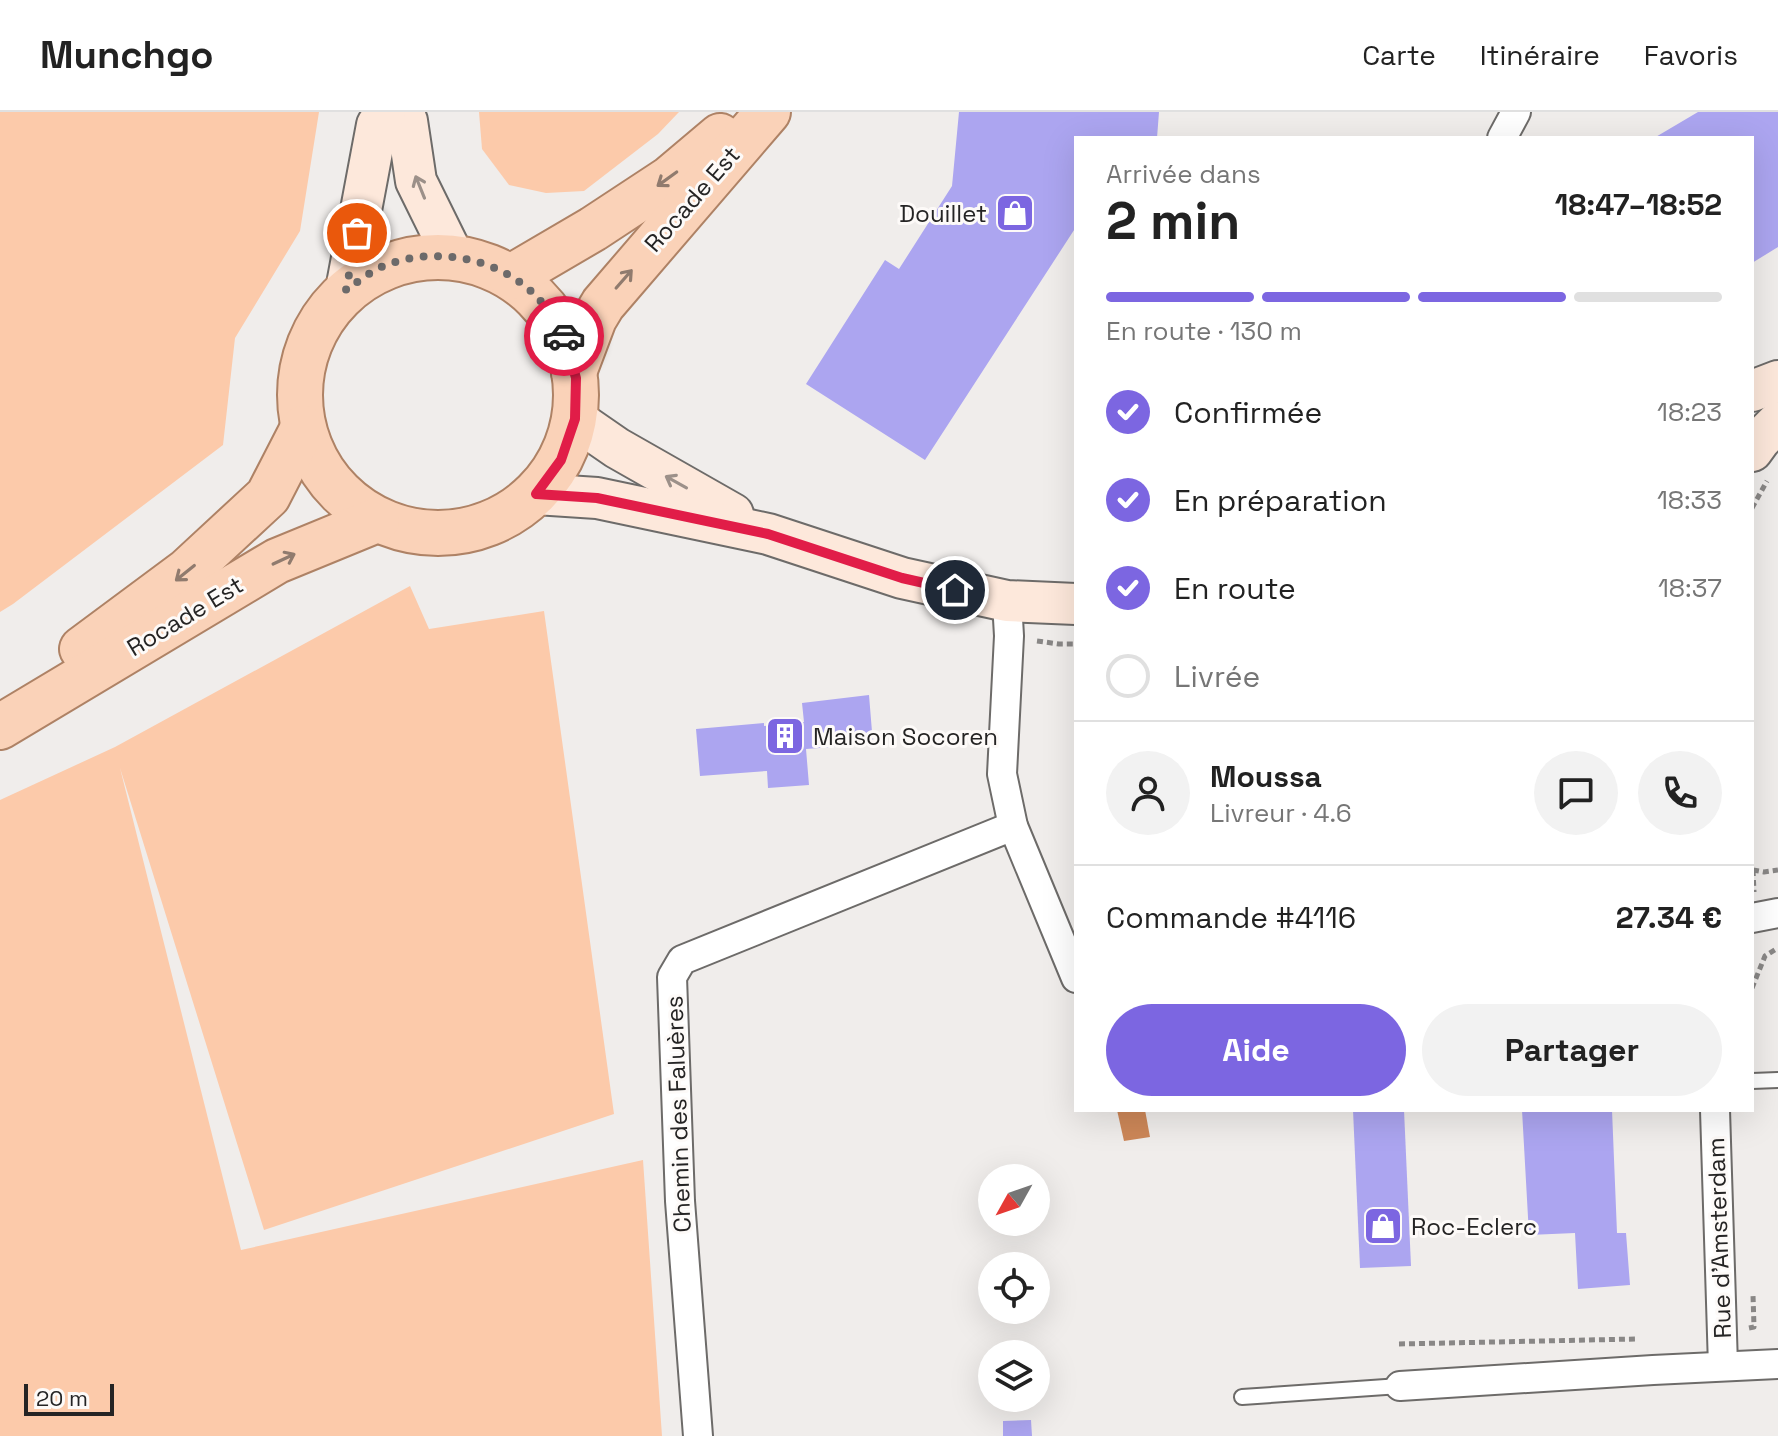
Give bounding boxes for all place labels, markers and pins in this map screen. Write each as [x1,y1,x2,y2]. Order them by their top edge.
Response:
shop icon: Douillet [994,192,1036,234]
place label: Douillet [899,198,987,229]
pin [323,199,391,267]
pin [921,556,989,624]
building icon: Maison Socoren [764,715,806,757]
place label: Maison Socoren [813,721,998,752]
shop icon: Roc-Eclerc [1362,1205,1404,1247]
place label: Roc-Eclerc [1411,1211,1537,1242]

